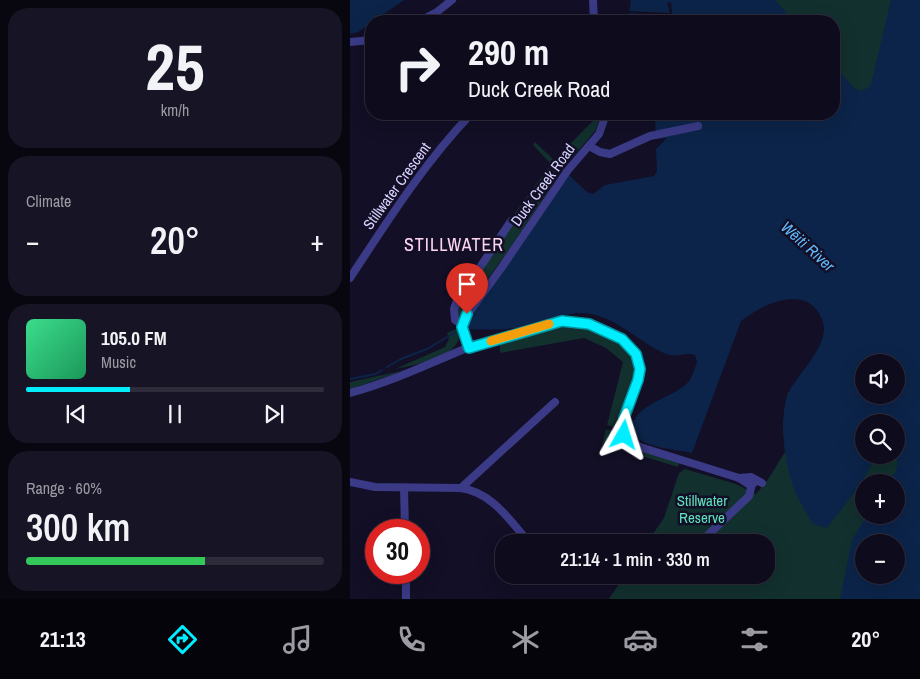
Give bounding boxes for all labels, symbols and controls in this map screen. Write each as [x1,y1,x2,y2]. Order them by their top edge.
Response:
text: 25 [145,23,205,110]
text: 290 m [468,29,549,76]
icon: right [385,35,450,100]
text: Duck Creek Road [468,74,610,104]
text: km/h [161,99,189,121]
street label: Stillwater Crescent [358,137,436,234]
street label: Duck Creek Road [506,139,580,230]
text: Climate [26,190,71,212]
text: 20° [150,215,200,266]
water label: Wēiti River [776,216,840,276]
text: − [26,222,39,260]
text: + [311,222,324,260]
district label: STILLWATER [404,232,504,257]
pin [446,263,488,314]
icon: arrive [453,270,481,298]
text: 105.0 FM [101,325,167,351]
text: Music [101,351,136,373]
map controls [855,354,905,584]
button: sound [855,354,905,404]
icon: previous [62,400,90,428]
icon: pause [161,400,189,428]
icon: next [260,400,288,428]
position arrow [597,408,649,460]
button: search [855,414,905,464]
button: + [855,474,905,524]
text: Range · 60% [26,477,102,499]
park label: Stillwater Reserve [677,490,727,528]
text: 300 km [26,502,130,553]
speed limit sign: 30 [365,519,430,584]
button: − [855,534,905,584]
text: 21:14 · 1 min · 330 m [560,546,710,572]
icon: directions [165,622,200,657]
icon: music [280,622,315,657]
icon: phone [394,622,429,657]
icon: climate [508,622,543,657]
icon: car [623,622,658,657]
icon: filters [737,622,772,657]
text: 21:13 [40,624,86,654]
text: 20° [851,624,880,654]

